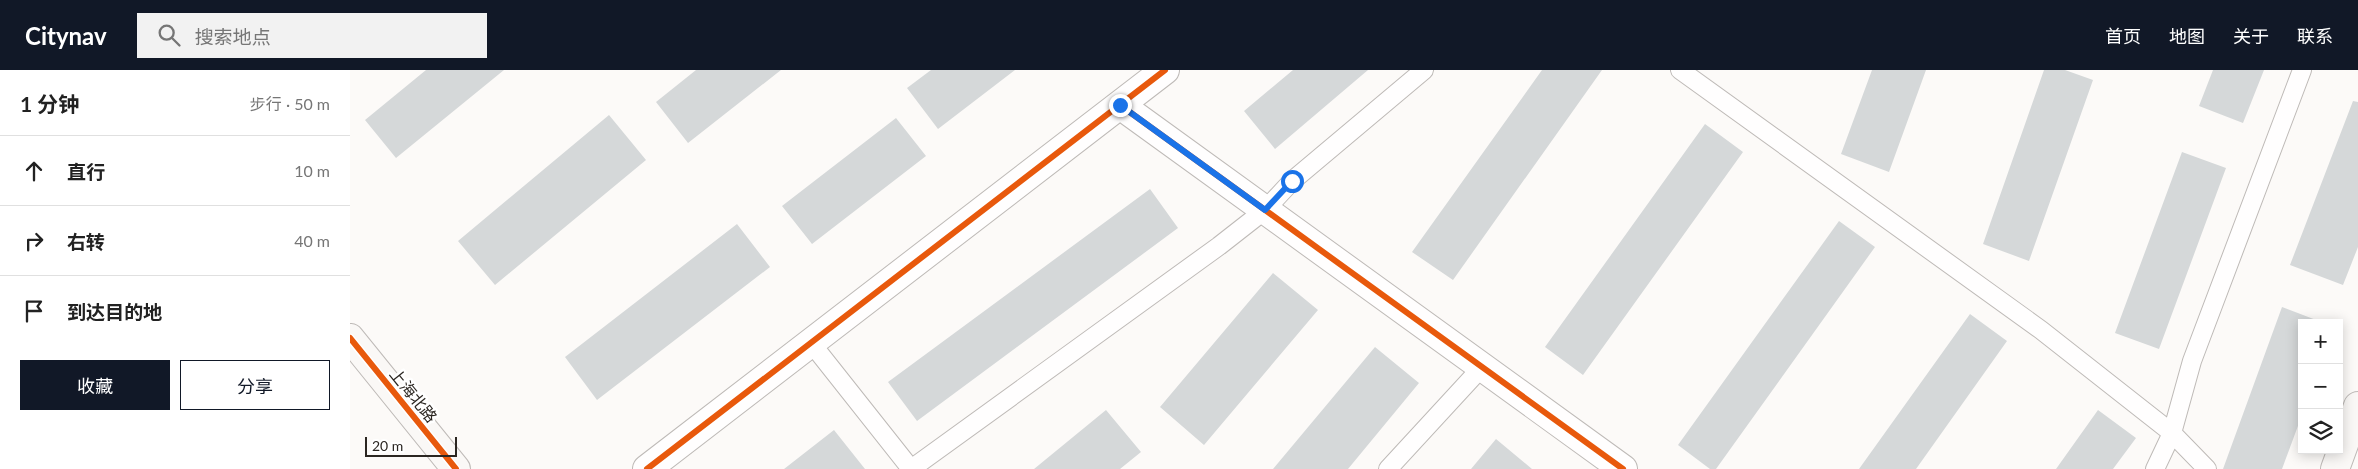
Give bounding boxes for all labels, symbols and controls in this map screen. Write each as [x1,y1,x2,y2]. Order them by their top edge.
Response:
search box [137,13,487,58]
text: Citynav [25,21,107,50]
icon: search [155,21,183,49]
text: 搜索地点 [195,25,271,48]
text: 首页 [2105,25,2141,47]
text: 地图 [2169,25,2205,47]
text: 关于 [2233,25,2269,47]
text: 联系 [2297,25,2333,47]
text: 1 分钟 [20,91,79,116]
text: 步行 · 50 m [250,94,330,113]
route end [1109,94,1132,117]
icon: ahead [20,157,48,185]
text: 直行 [67,160,105,183]
text: 10 m [294,161,330,180]
route start [1281,170,1304,193]
icon: right [20,227,48,255]
text: 右转 [67,230,105,253]
text: 40 m [294,231,330,250]
icon: arrive [20,297,48,325]
text: 到达目的地 [67,300,162,323]
map controls [2298,319,2343,454]
button: + [2298,319,2343,364]
button: 收藏 [20,360,170,410]
button: 分享 [180,360,330,410]
street label: 上海北路 [386,364,442,426]
button: − [2298,364,2343,409]
button: layers [2298,409,2343,454]
scale bar [365,434,458,457]
text: 20 m [372,437,403,454]

